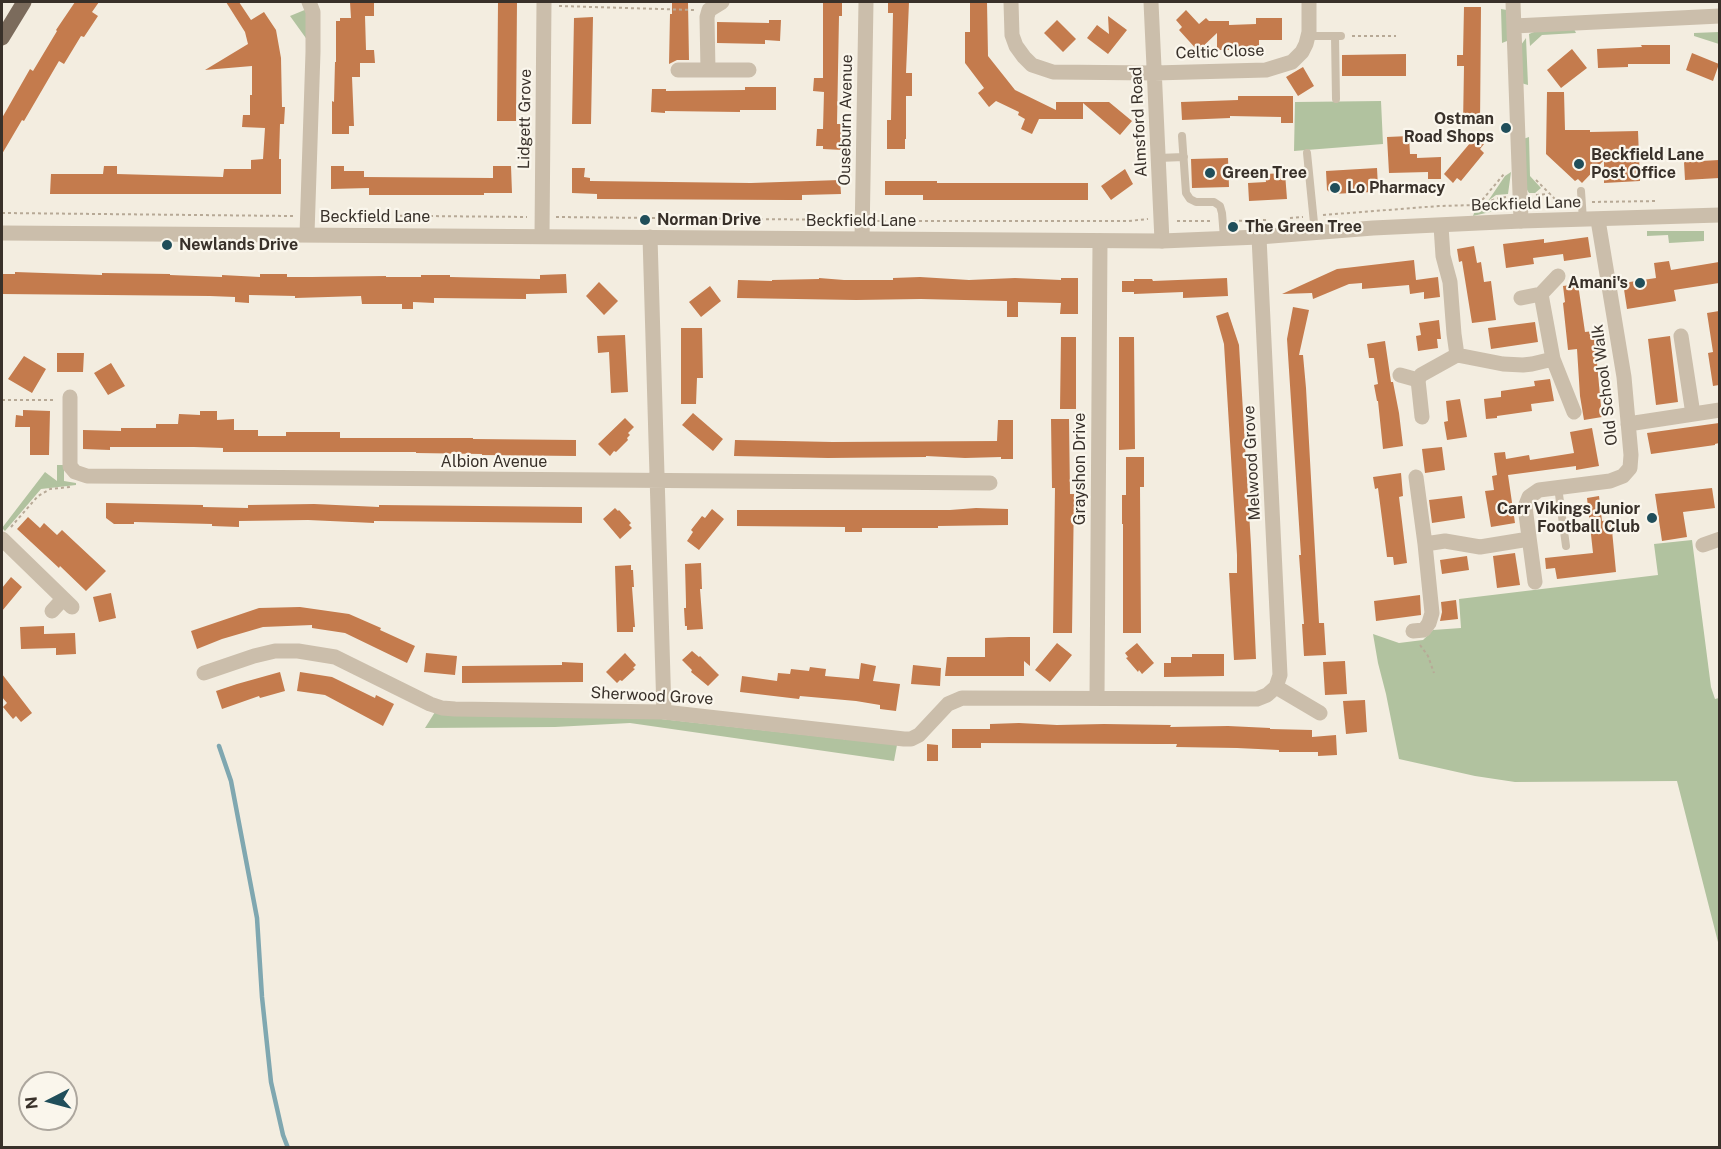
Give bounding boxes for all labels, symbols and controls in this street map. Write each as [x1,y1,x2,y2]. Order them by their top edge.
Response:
street label: Celtic Close [1175,41,1265,63]
street label: Ouseburn Avenue [835,54,857,186]
street label: Almsford Road [1127,66,1151,178]
street label: Lidgett Grove [515,69,535,169]
place label: Ostman Road Shops [1404,109,1494,147]
marker: Ostman Road Shops [1499,121,1513,135]
place label: Beckfield Lane Post Office [1591,145,1704,183]
marker: Beckfield Lane Post Office [1572,157,1586,171]
place label: Green Tree [1222,163,1307,183]
marker: Green Tree [1203,166,1217,180]
place label: Lo Pharmacy [1347,178,1445,198]
marker: Lo Pharmacy [1328,181,1342,195]
street label: Beckfield Lane [1470,192,1582,216]
street label: Beckfield Lane [320,207,430,227]
place label: Norman Drive [657,210,761,230]
street label: Beckfield Lane [806,211,916,231]
marker: Norman Drive [638,213,652,227]
place label: The Green Tree [1245,217,1362,237]
marker: The Green Tree [1226,220,1240,234]
place label: Newlands Drive [179,235,298,255]
marker: Newlands Drive [160,238,174,252]
place label: Amani's [1568,273,1628,293]
marker: Amani's [1633,276,1647,290]
street label: Old School Walk [1588,323,1622,447]
street label: Melwood Grove [1239,405,1265,521]
street label: Grayshon Drive [1070,413,1090,525]
street label: Albion Avenue [441,452,547,472]
place label: Carr Vikings Junior Football Club [1497,499,1640,537]
marker: Carr Vikings Junior Football Club [1645,511,1659,525]
street label: Sherwood Grove [590,683,714,709]
north arrow [18,1071,78,1131]
text: N [21,1096,42,1110]

